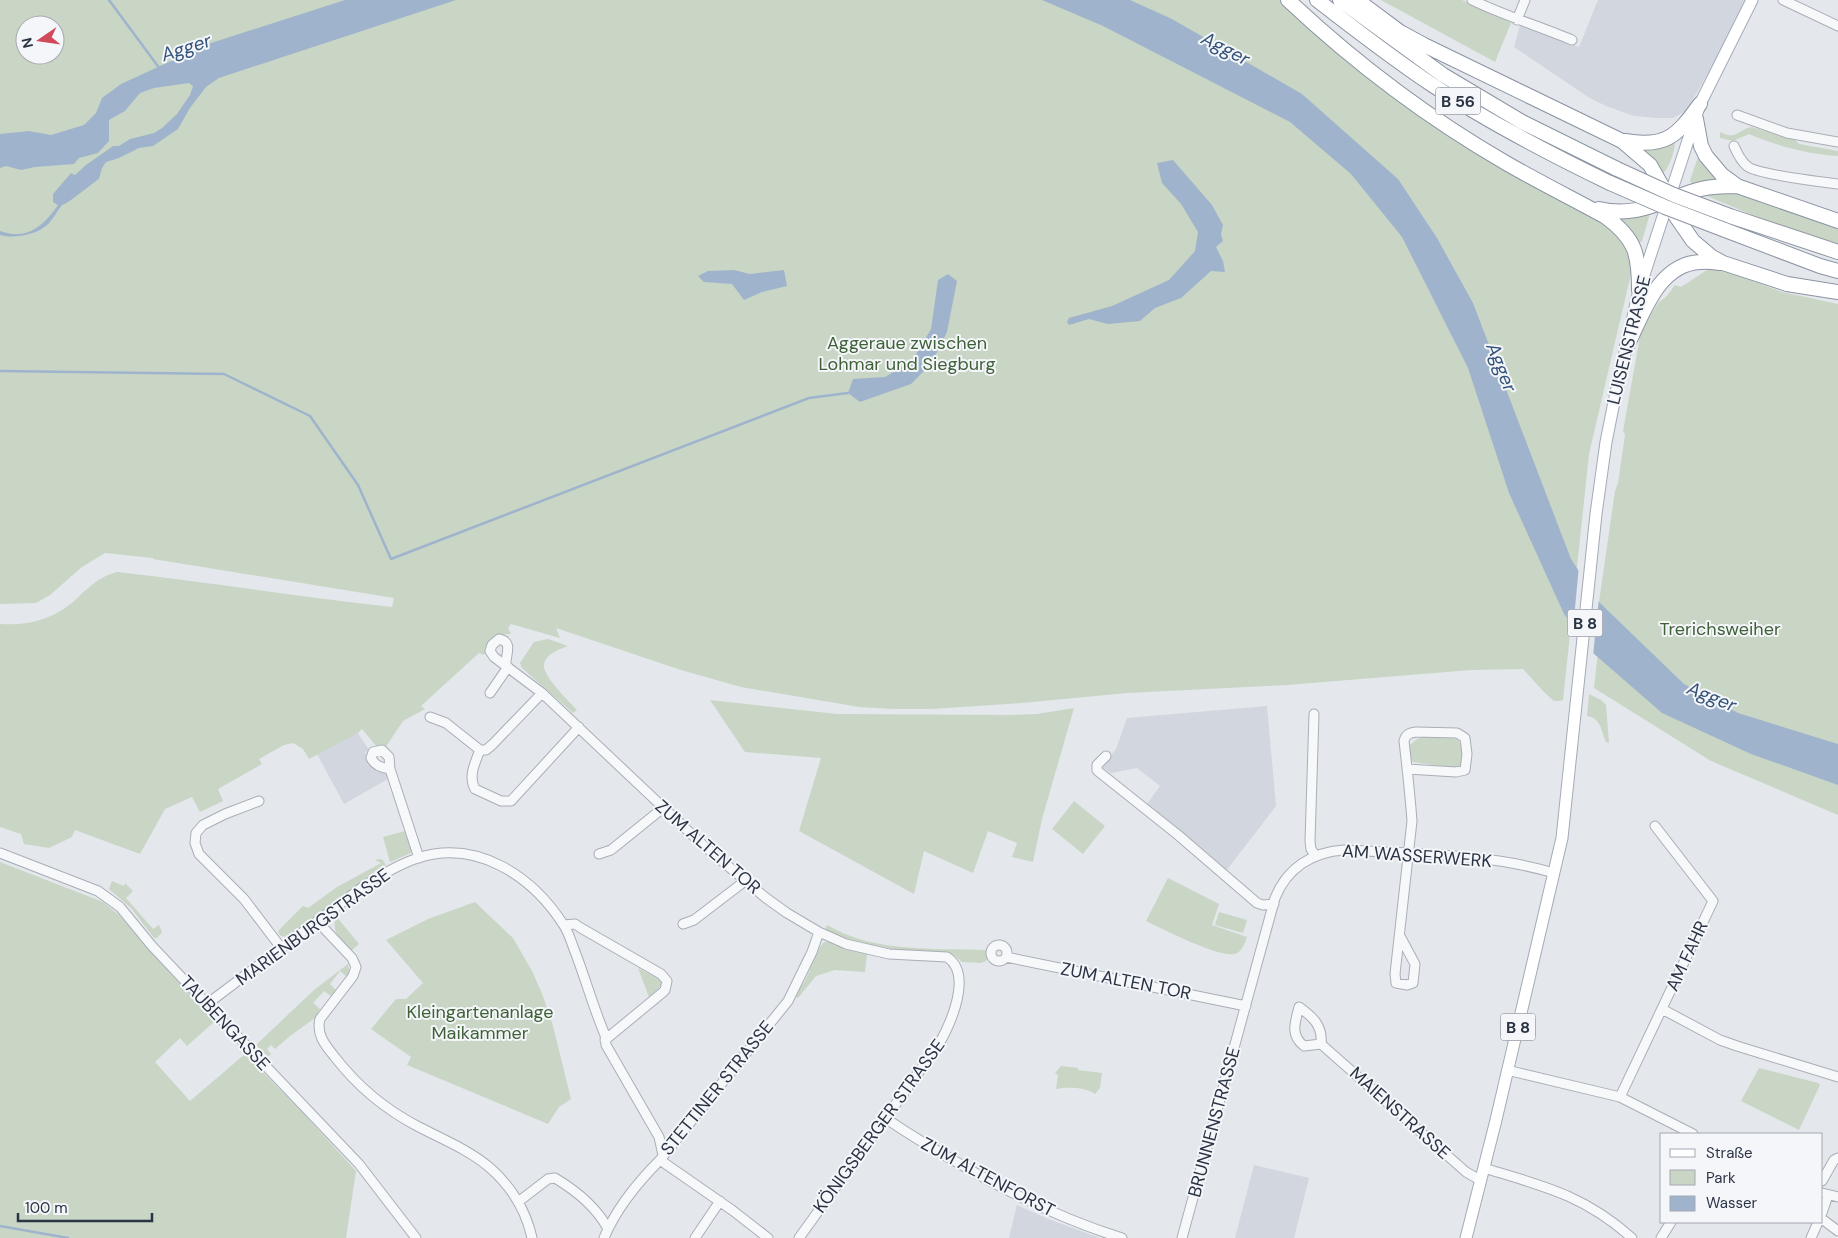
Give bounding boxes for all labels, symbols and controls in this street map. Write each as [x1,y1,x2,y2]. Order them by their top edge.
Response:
north arrow [15,15,65,65]
water label: Agger [1196,25,1255,72]
water label: Agger [157,27,215,68]
text: N [17,36,37,50]
road number: B 56 [1436,88,1480,114]
street label: LUISENSTRASSE [1601,273,1657,407]
park label: Aggeraue zwischen Lohmar und Siegburg [818,331,996,376]
water label: Agger [1480,338,1523,396]
road number: B 8 [1568,610,1602,636]
park label: Trerichsweiher [1659,617,1781,641]
water label: Agger [1682,675,1741,718]
street label: ZUM ALTEN TOR [650,794,766,900]
street label: AM WASSERWERK [1341,839,1493,873]
street label: MARIENBURGSTRASSE [231,863,395,991]
street label: AM FAHR [1660,917,1714,995]
street label: ZUM ALTEN TOR [1059,957,1193,1005]
street label: TAUBENGASSE [175,970,275,1076]
park label: Kleingartenanlage Maikammer [406,1000,554,1045]
road number: B 8 [1500,1014,1536,1040]
street label: STETTINER STRASSE [655,1016,779,1160]
street label: KÖNIGSBERGER STRASSE [808,1034,950,1218]
street label: BRUNNENSTRASSE [1182,1044,1246,1200]
street label: MAIENSTRASSE [1344,1061,1456,1165]
street label: ZUM ALTENFORST [917,1132,1059,1222]
legend [1660,1133,1823,1223]
text: Straße [1706,1143,1753,1163]
text: Park [1706,1168,1736,1188]
scale bar [18,1190,151,1222]
text: Wasser [1706,1193,1758,1213]
text: 100 m [25,1198,68,1218]

